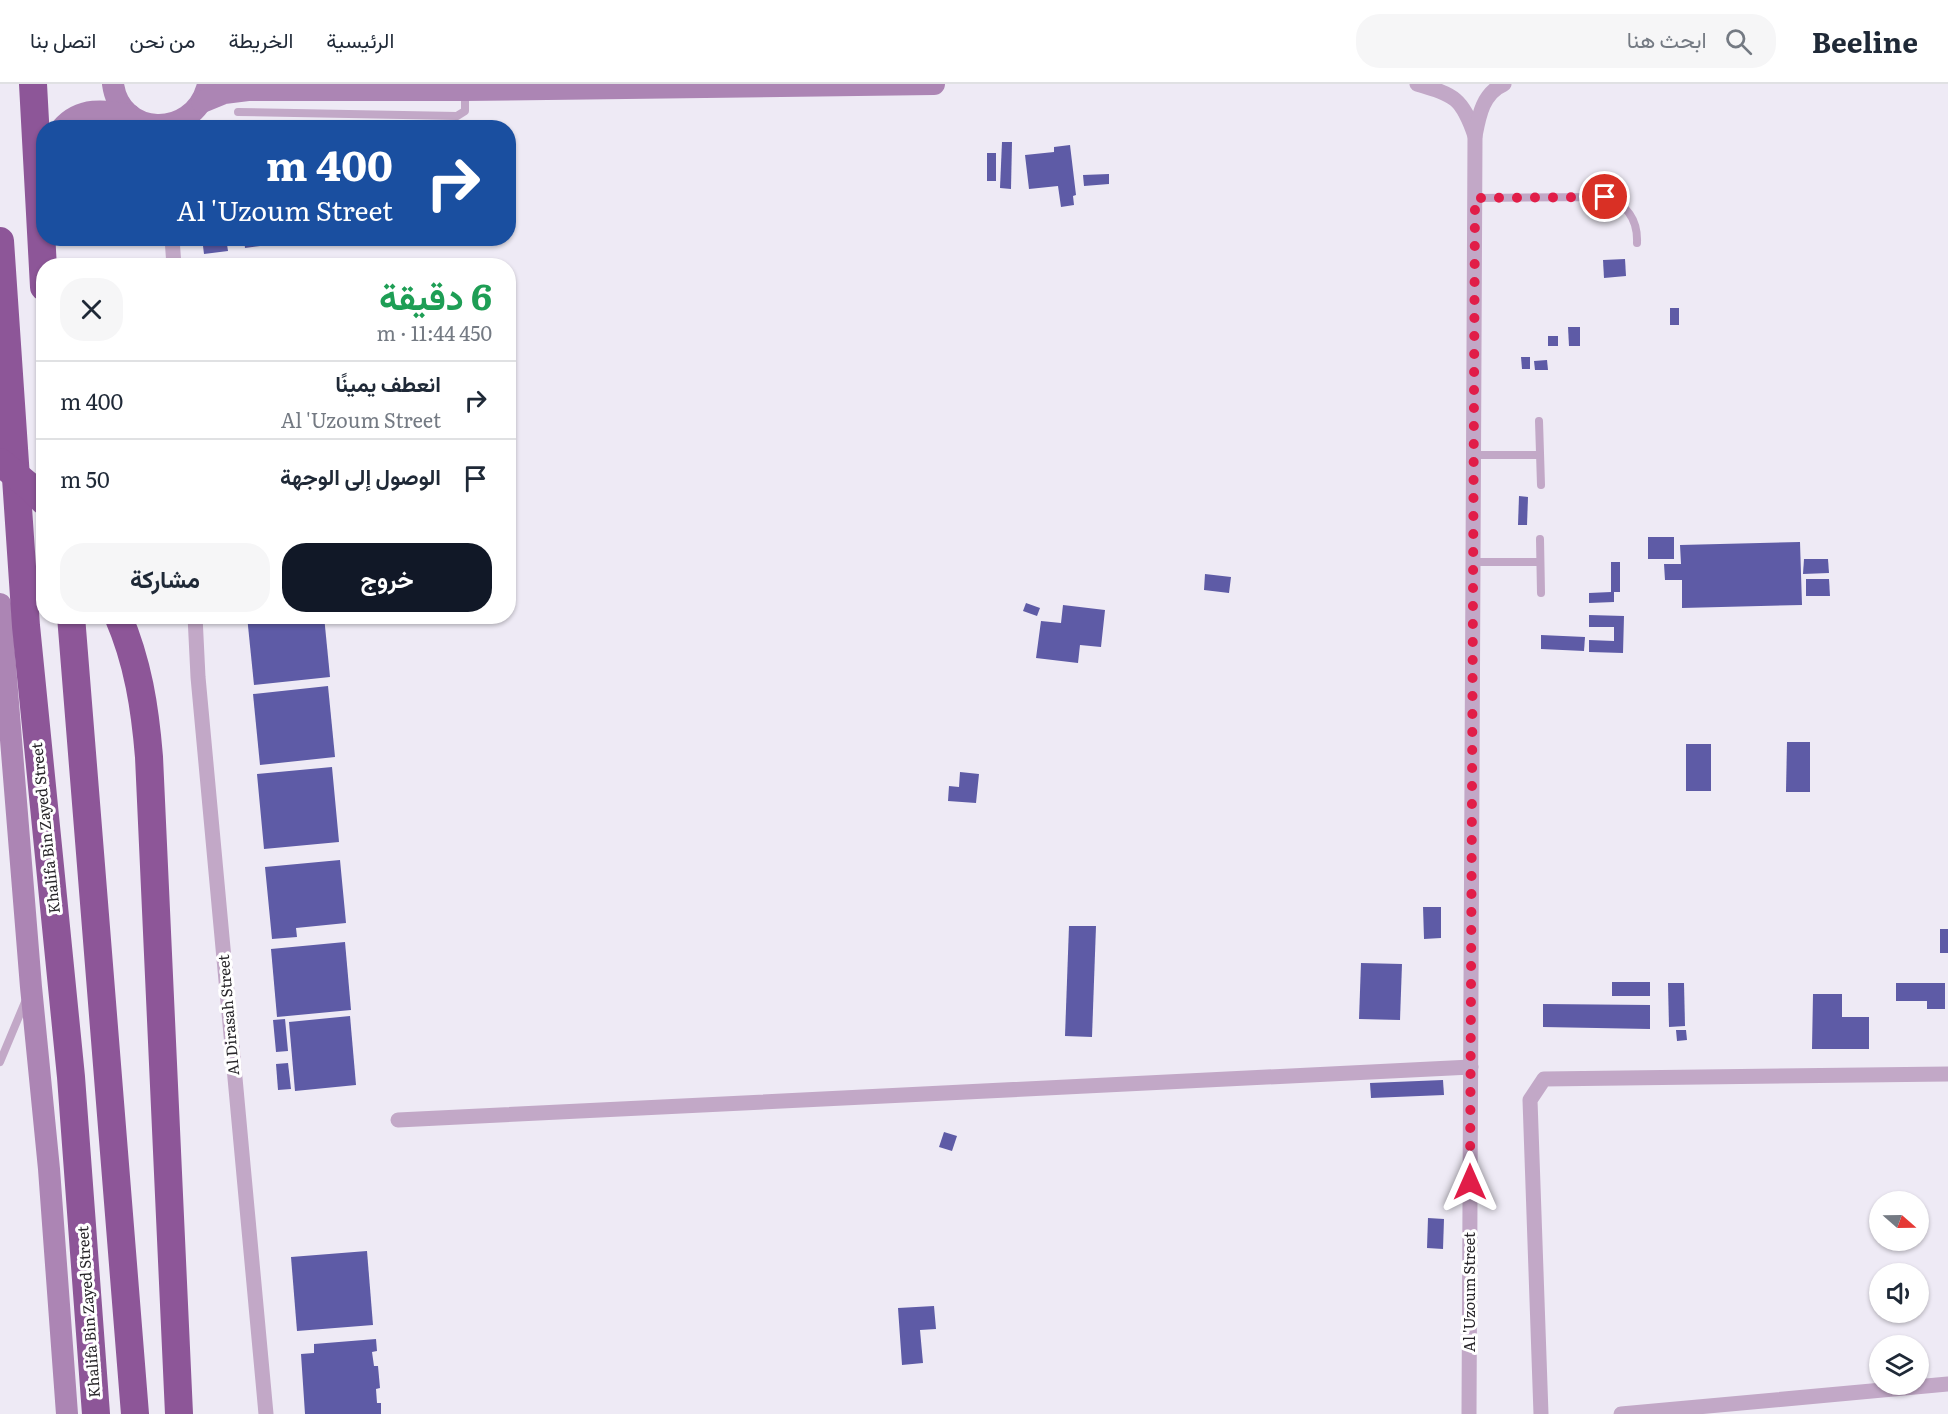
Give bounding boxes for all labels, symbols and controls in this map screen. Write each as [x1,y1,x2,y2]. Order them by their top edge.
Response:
search box [1356,14,1776,68]
text: Beeline [1812,20,1918,62]
text: ابحث هنا [1627,22,1707,55]
text: اتصل بنا [30,23,96,54]
text: من نحن [129,23,195,54]
text: الخريطة [228,23,293,54]
text: الرئيسية [326,23,394,54]
icon: search [1722,25,1755,58]
text: 400 m [266,132,393,194]
icon: right [414,144,492,222]
pin [1579,171,1630,222]
icon: arrive [1588,180,1621,213]
text: Al 'Uzoum Street [177,189,393,229]
text: 6 دقيقة [379,268,492,321]
button: close [60,278,123,341]
text: 450 m · 11:44 [377,317,492,347]
text: انعطف يمينًا [335,366,441,399]
text: 400 m [60,384,123,417]
icon: right [459,384,492,417]
text: Al 'Uzoum Street [281,404,441,434]
text: الوصول إلى الوجهة [280,459,441,492]
text: 50 m [60,462,110,495]
icon: arrive [459,462,492,495]
button: مشاركة [60,543,270,612]
button: خروج [282,543,492,612]
street label: Khalifa Bin Zayed Street [24,741,65,915]
street label: Al Dirasah Street [211,954,244,1077]
position arrow [1438,1150,1502,1214]
north arrow [1869,1191,1929,1251]
map controls [1869,1191,1929,1395]
street label: Khalifa Bin Zayed Street [70,1225,105,1399]
street label: Al 'Uzoum Street [1457,1232,1480,1352]
button: sound [1869,1263,1929,1323]
button: layers [1869,1335,1929,1395]

